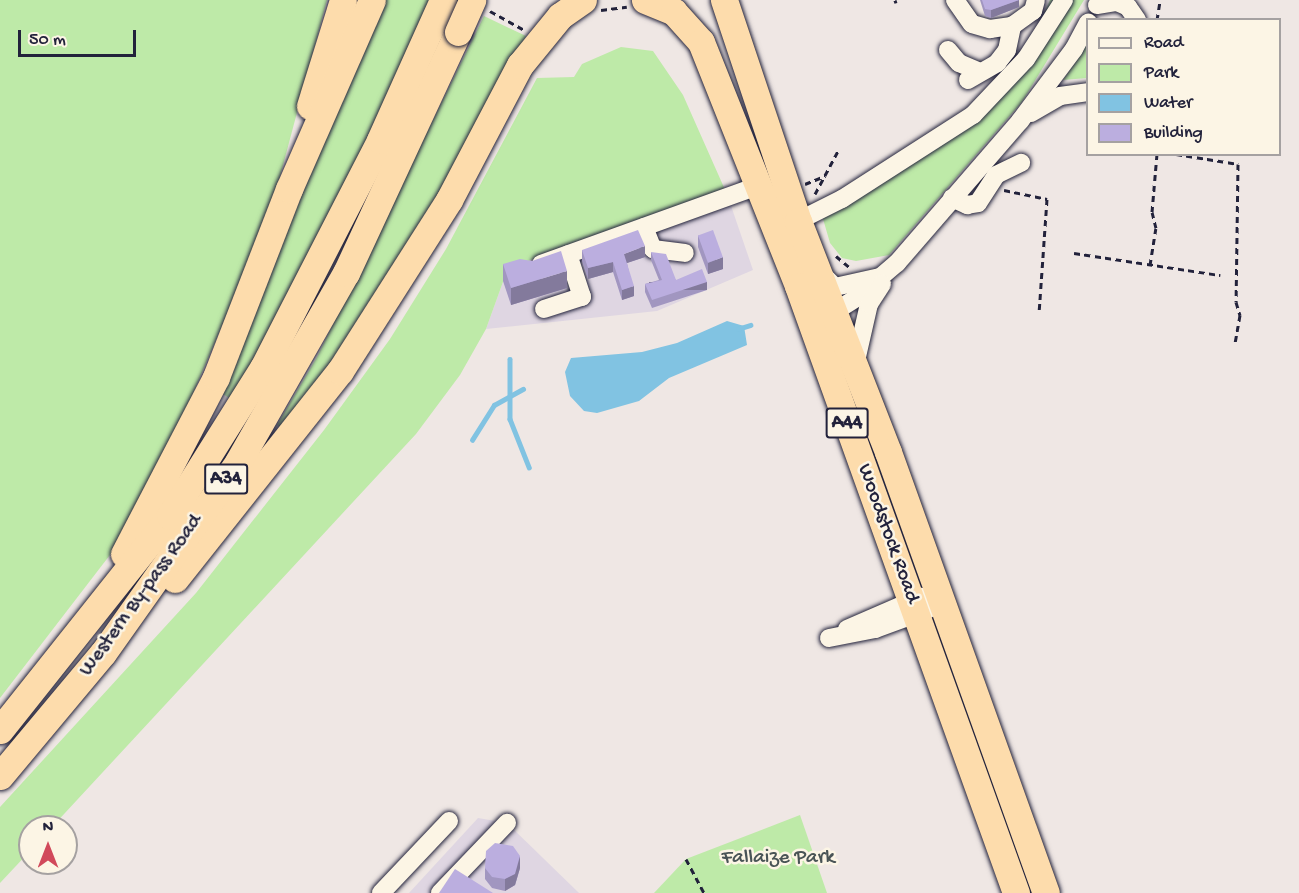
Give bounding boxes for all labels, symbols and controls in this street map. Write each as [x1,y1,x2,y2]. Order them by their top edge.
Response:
scale bar [21,18,140,56]
legend [1086,18,1281,156]
text: 50 m [29,30,66,51]
text: Road [1144,33,1183,54]
text: Park [1144,63,1178,84]
text: Water [1144,93,1192,114]
text: Building [1144,123,1203,144]
road number: A44 [824,406,870,440]
street label: Woodstock Road [850,461,924,607]
road number: A34 [204,462,248,496]
street label: Western By-pass Road [75,510,209,682]
north arrow [18,815,78,875]
text: N [43,819,53,838]
park label: Fallaize Park [722,846,834,872]

